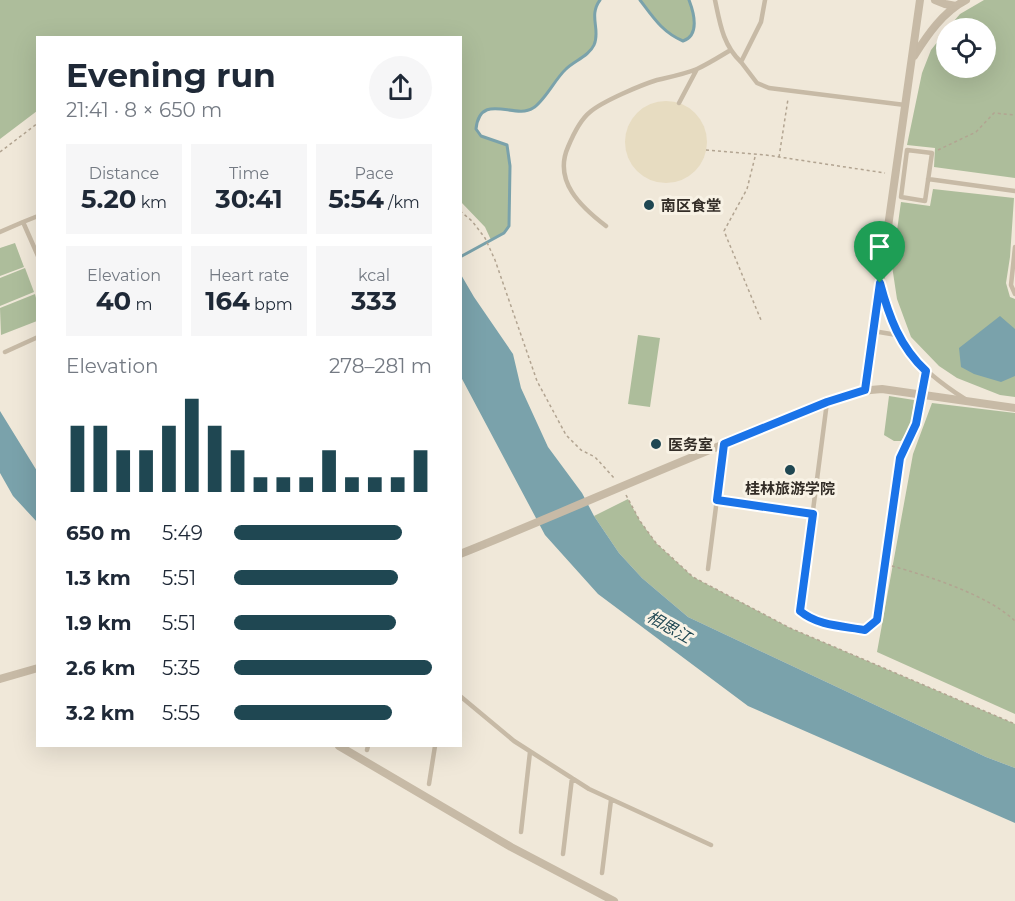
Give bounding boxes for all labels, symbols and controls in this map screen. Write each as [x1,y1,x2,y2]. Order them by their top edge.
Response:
map controls [936,18,996,78]
button: locate [936,18,996,78]
text: Evening run [66,55,276,95]
button: share [369,56,432,119]
text: 21:41 · 8 × 650 m [66,98,222,122]
text: Distance [89,164,159,183]
text: Time [229,164,269,183]
text: Pace [354,164,394,183]
text: 5.20 [81,183,136,215]
text: 30:41 [215,183,283,215]
text: 5:54 [328,183,384,215]
text: km [136,193,167,212]
text: /km [384,193,420,212]
place label: 南区食堂 [661,196,721,215]
marker: 南区食堂 [642,198,656,212]
pin [854,221,905,283]
icon: arrive [863,230,896,263]
text: Elevation [87,266,161,285]
text: Heart rate [209,266,289,285]
text: kcal [358,266,390,285]
text: 40 [96,285,131,317]
text: 164 [205,285,250,317]
text: 333 [351,285,397,317]
text: m [131,295,152,314]
text: bpm [250,295,293,314]
text: Elevation [66,354,158,378]
text: 278–281 m [329,354,432,378]
place label: 医务室 [668,435,713,454]
marker: 医务室 [649,437,663,451]
marker: 桂林旅游学院 [783,463,797,477]
place label: 桂林旅游学院 [745,479,835,498]
text: 650 m [66,521,131,545]
text: 5:49 [162,521,203,545]
text: 1.3 km [66,566,131,590]
text: 5:51 [162,566,196,590]
water label: 相思江 [643,607,696,648]
text: 1.9 km [66,611,132,635]
text: 5:51 [162,611,196,635]
text: 2.6 km [66,656,135,680]
text: 5:35 [162,656,200,680]
text: 3.2 km [66,701,135,725]
text: 5:55 [162,701,200,725]

